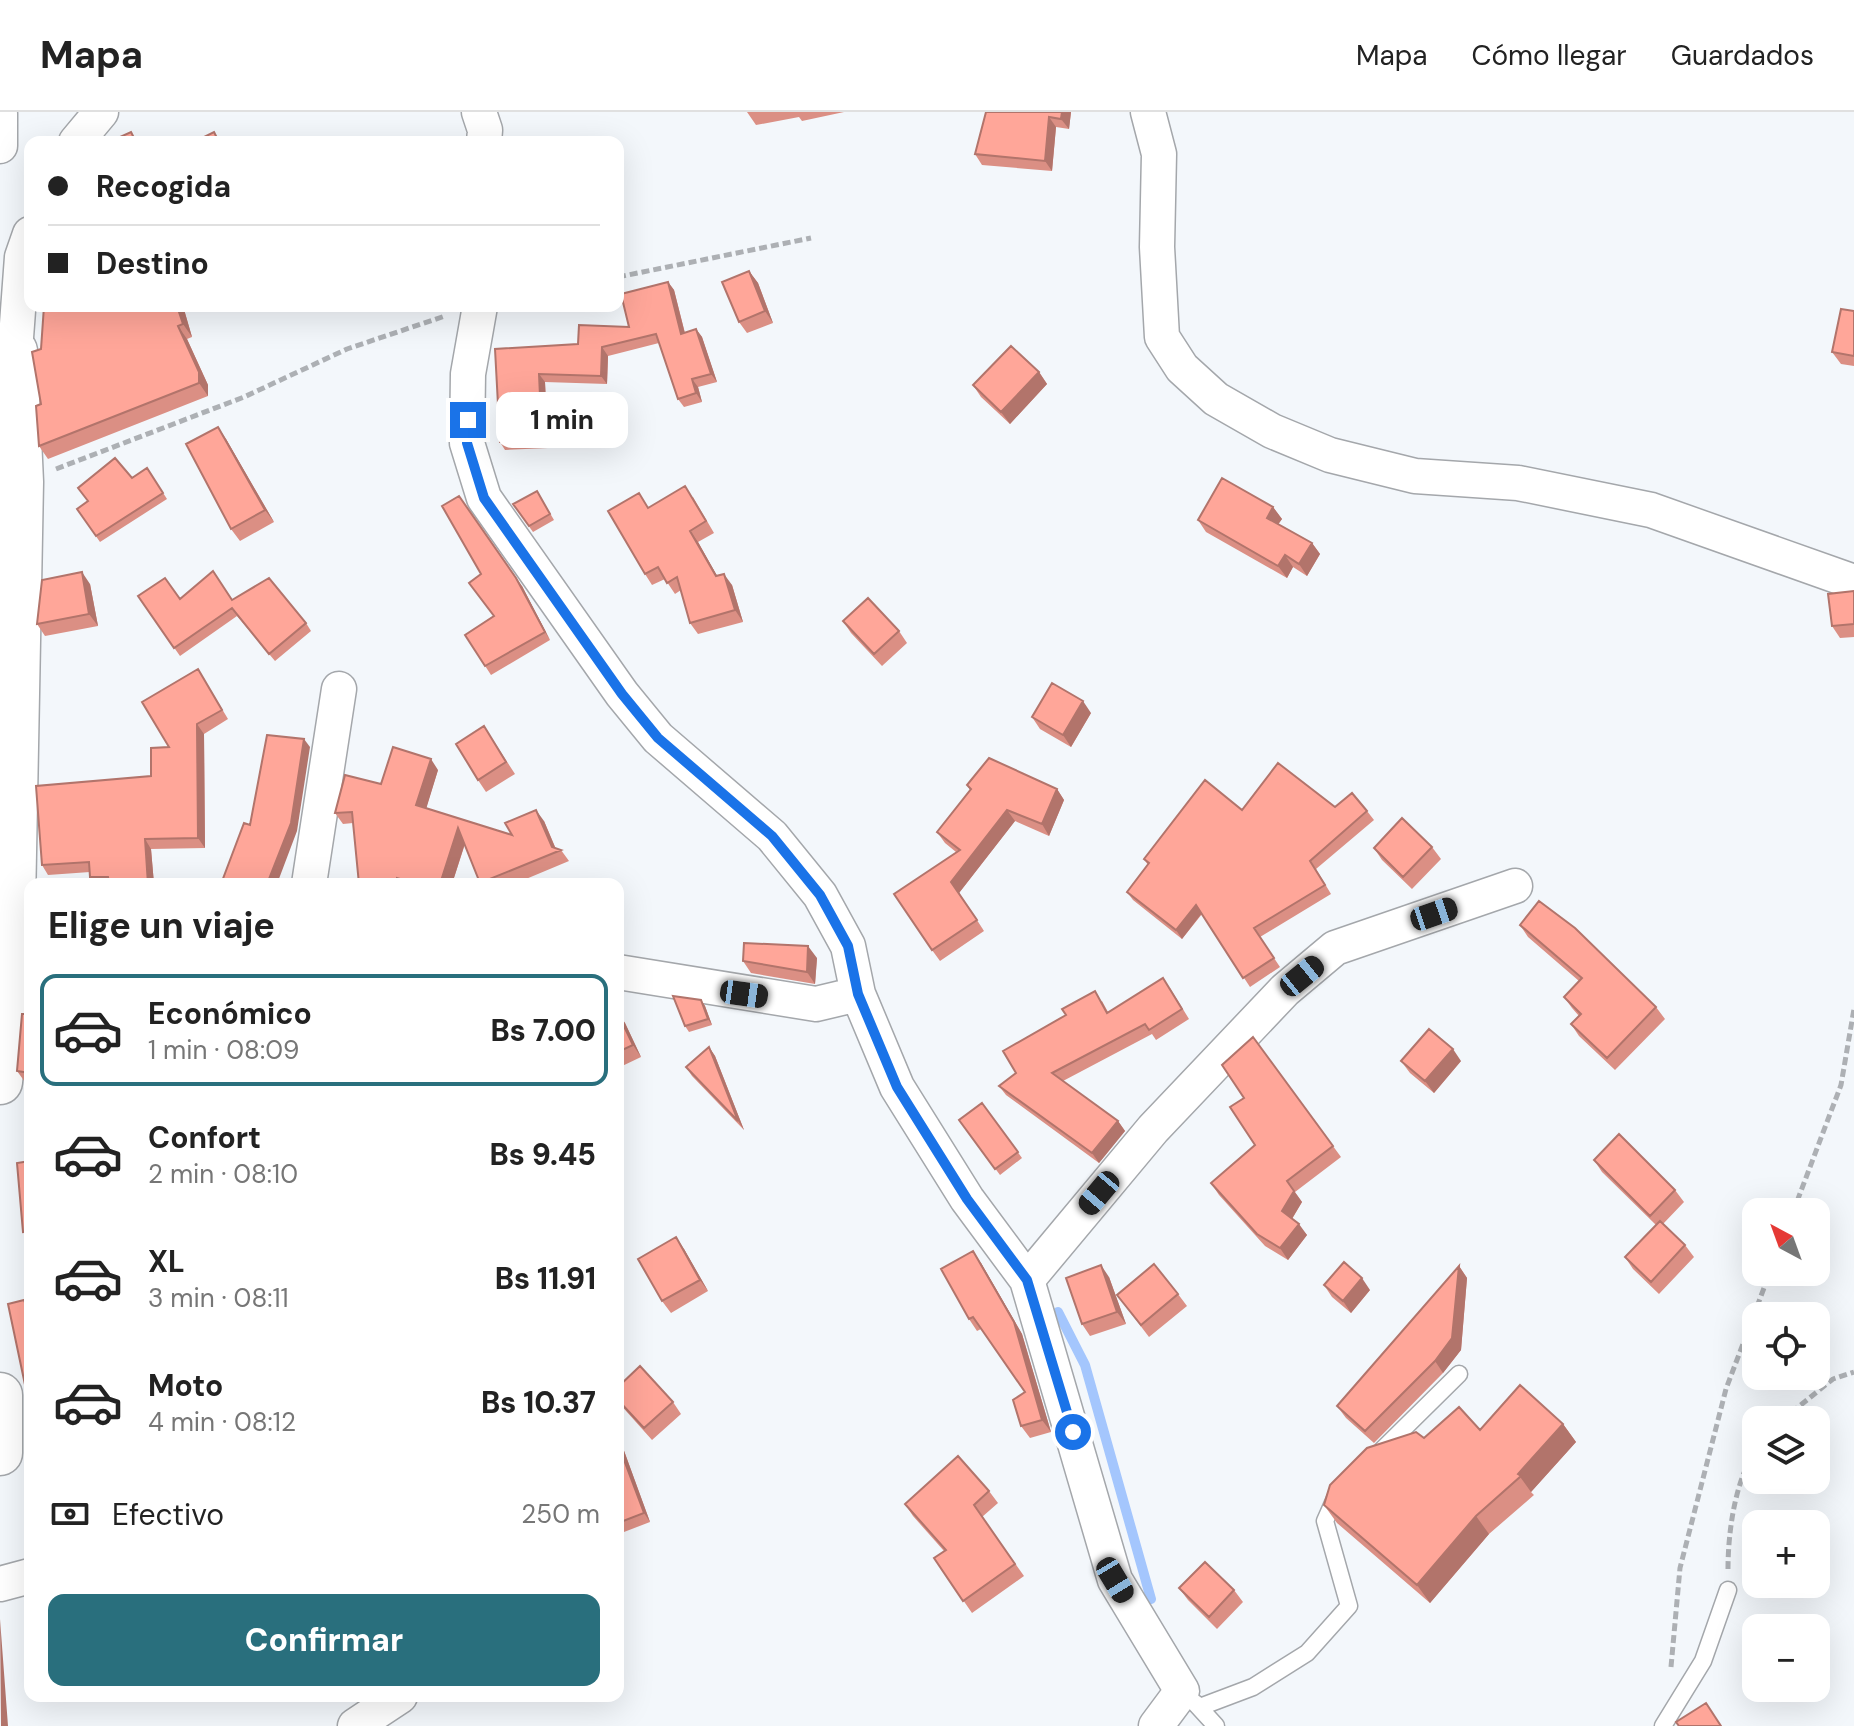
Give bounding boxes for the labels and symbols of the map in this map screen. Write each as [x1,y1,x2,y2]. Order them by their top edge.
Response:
callout: 1 min [496,392,628,448]
route end [450,402,486,438]
car [1407,895,1461,933]
car [1276,952,1328,1000]
car [719,979,769,1009]
car [1074,1167,1124,1219]
north arrow [1742,1198,1830,1286]
route start [1055,1414,1091,1450]
car [1092,1553,1138,1607]

